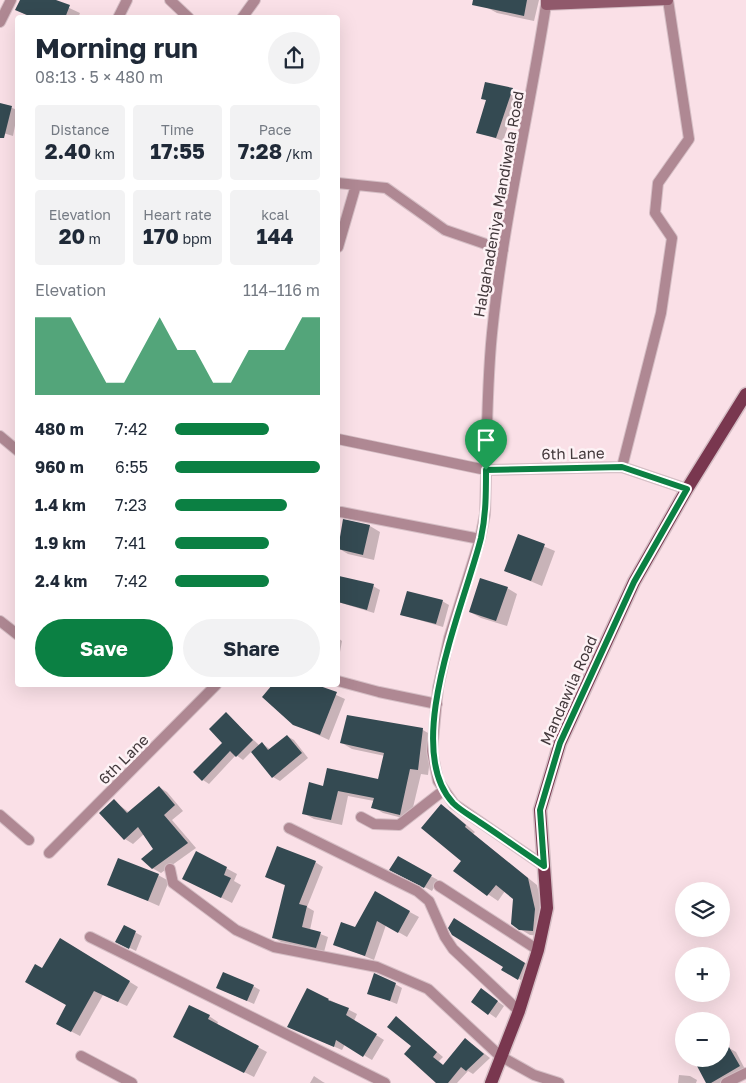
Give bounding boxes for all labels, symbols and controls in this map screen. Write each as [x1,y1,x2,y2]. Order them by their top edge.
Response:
text: Morning run [35,31,198,64]
button: share [268,32,320,84]
text: 08:13 · 5 × 480 m [35,67,163,87]
street label: Halgahadeniya Mandiwala Road [469,90,527,318]
text: Distance [50,121,109,138]
text: Time [161,121,194,138]
text: Pace [259,121,292,138]
text: 2.40 [45,138,91,164]
text: 17:55 [150,138,205,164]
text: 7:28 [238,138,282,164]
text: km [91,145,115,162]
text: /km [282,145,313,162]
text: Elevation [49,206,111,223]
text: Heart rate [143,206,212,223]
text: kcal [261,206,289,223]
text: 20 [59,223,85,249]
text: 170 [143,223,179,249]
text: 144 [257,223,294,249]
text: m [85,230,101,247]
text: bpm [179,230,212,247]
text: Elevation [35,280,106,300]
text: 114–116 m [243,280,320,300]
text: 480 m [35,419,84,439]
text: 7:42 [115,419,147,439]
pin [465,419,507,470]
icon: arrive [472,426,500,454]
street label: 6th Lane [541,443,605,463]
text: 960 m [35,457,84,477]
text: 6:55 [115,457,148,477]
text: 1.4 km [35,495,86,515]
text: 7:23 [115,495,147,515]
text: 1.9 km [35,533,86,553]
text: 7:41 [115,533,146,553]
text: 2.4 km [35,571,87,591]
text: 7:42 [115,571,147,591]
button: Save [35,619,173,677]
button: Share [183,619,320,677]
street label: Mandawila Road [536,632,600,748]
street label: 6th Lane [94,730,152,788]
map controls [675,882,730,1067]
button: layers [675,882,730,937]
button: + [675,947,730,1002]
button: − [675,1012,730,1067]

